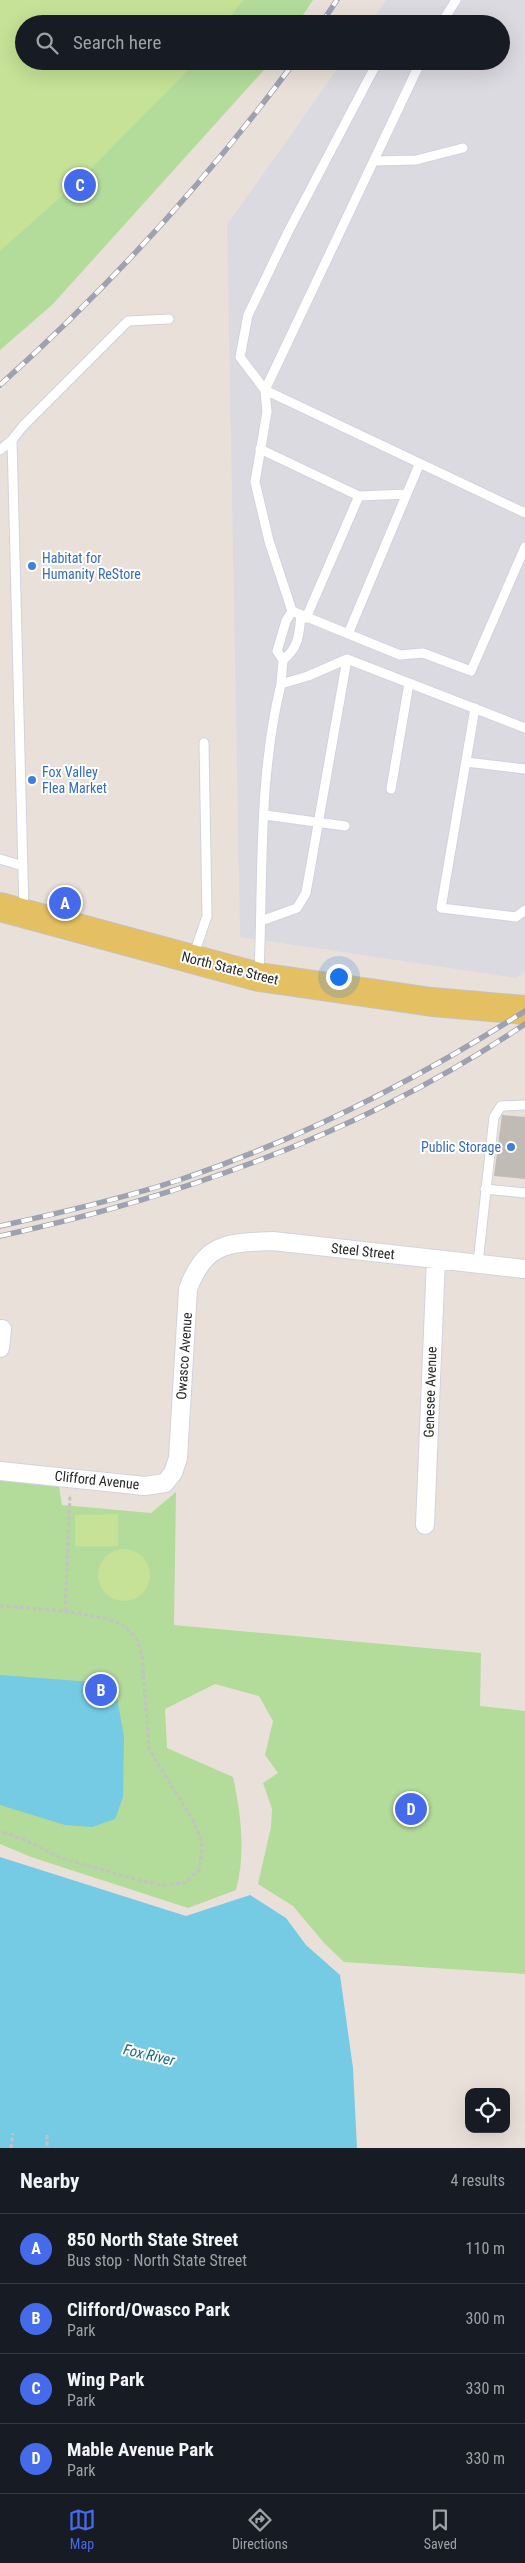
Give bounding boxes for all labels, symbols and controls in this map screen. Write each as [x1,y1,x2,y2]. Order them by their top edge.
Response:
search box [15,15,510,70]
icon: search [33,29,61,57]
text: Search here [73,31,161,54]
pin: C [64,166,96,204]
place label: Habitat for Humanity ReStore [42,550,141,582]
marker: Habitat for Humanity ReStore [26,560,38,572]
place label: Fox Valley Flea Market [42,764,107,796]
marker: Fox Valley Flea Market [26,774,38,786]
pin: A [49,884,81,922]
street label: North State Street [180,948,280,988]
your location [326,964,352,990]
place label: Public Storage [421,1139,501,1155]
marker: Public Storage [505,1141,517,1153]
street label: Steel Street [330,1240,396,1262]
street label: Owasco Avenue [173,1311,195,1400]
street label: Genesee Avenue [420,1346,440,1438]
street label: Clifford Avenue [54,1468,140,1492]
pin: B [85,1671,117,1709]
pin: D [395,1790,427,1828]
water label: Fox River [122,2040,177,2070]
map controls [465,2088,510,2133]
button: locate [465,2088,510,2133]
text: Nearby [20,2169,79,2193]
text: 4 results [450,2171,505,2190]
text: 850 North State Street [67,2228,238,2251]
text: A [31,2239,41,2258]
text: 110 m [466,2239,505,2258]
text: Bus stop · North State Street [67,2251,247,2270]
text: Clifford/Owasco Park [67,2298,230,2321]
text: B [32,2309,40,2328]
text: 300 m [466,2309,505,2328]
text: Park [67,2321,96,2340]
text: Wing Park [67,2368,144,2391]
text: C [31,2379,41,2398]
text: 330 m [466,2379,505,2398]
text: Park [67,2391,96,2410]
text: Mable Avenue Park [67,2438,214,2461]
text: D [31,2449,41,2468]
text: 330 m [466,2449,505,2468]
text: Park [67,2461,96,2480]
tab: Map [68,2506,96,2552]
tab: Directions [232,2506,288,2552]
tab: Saved [424,2506,457,2552]

